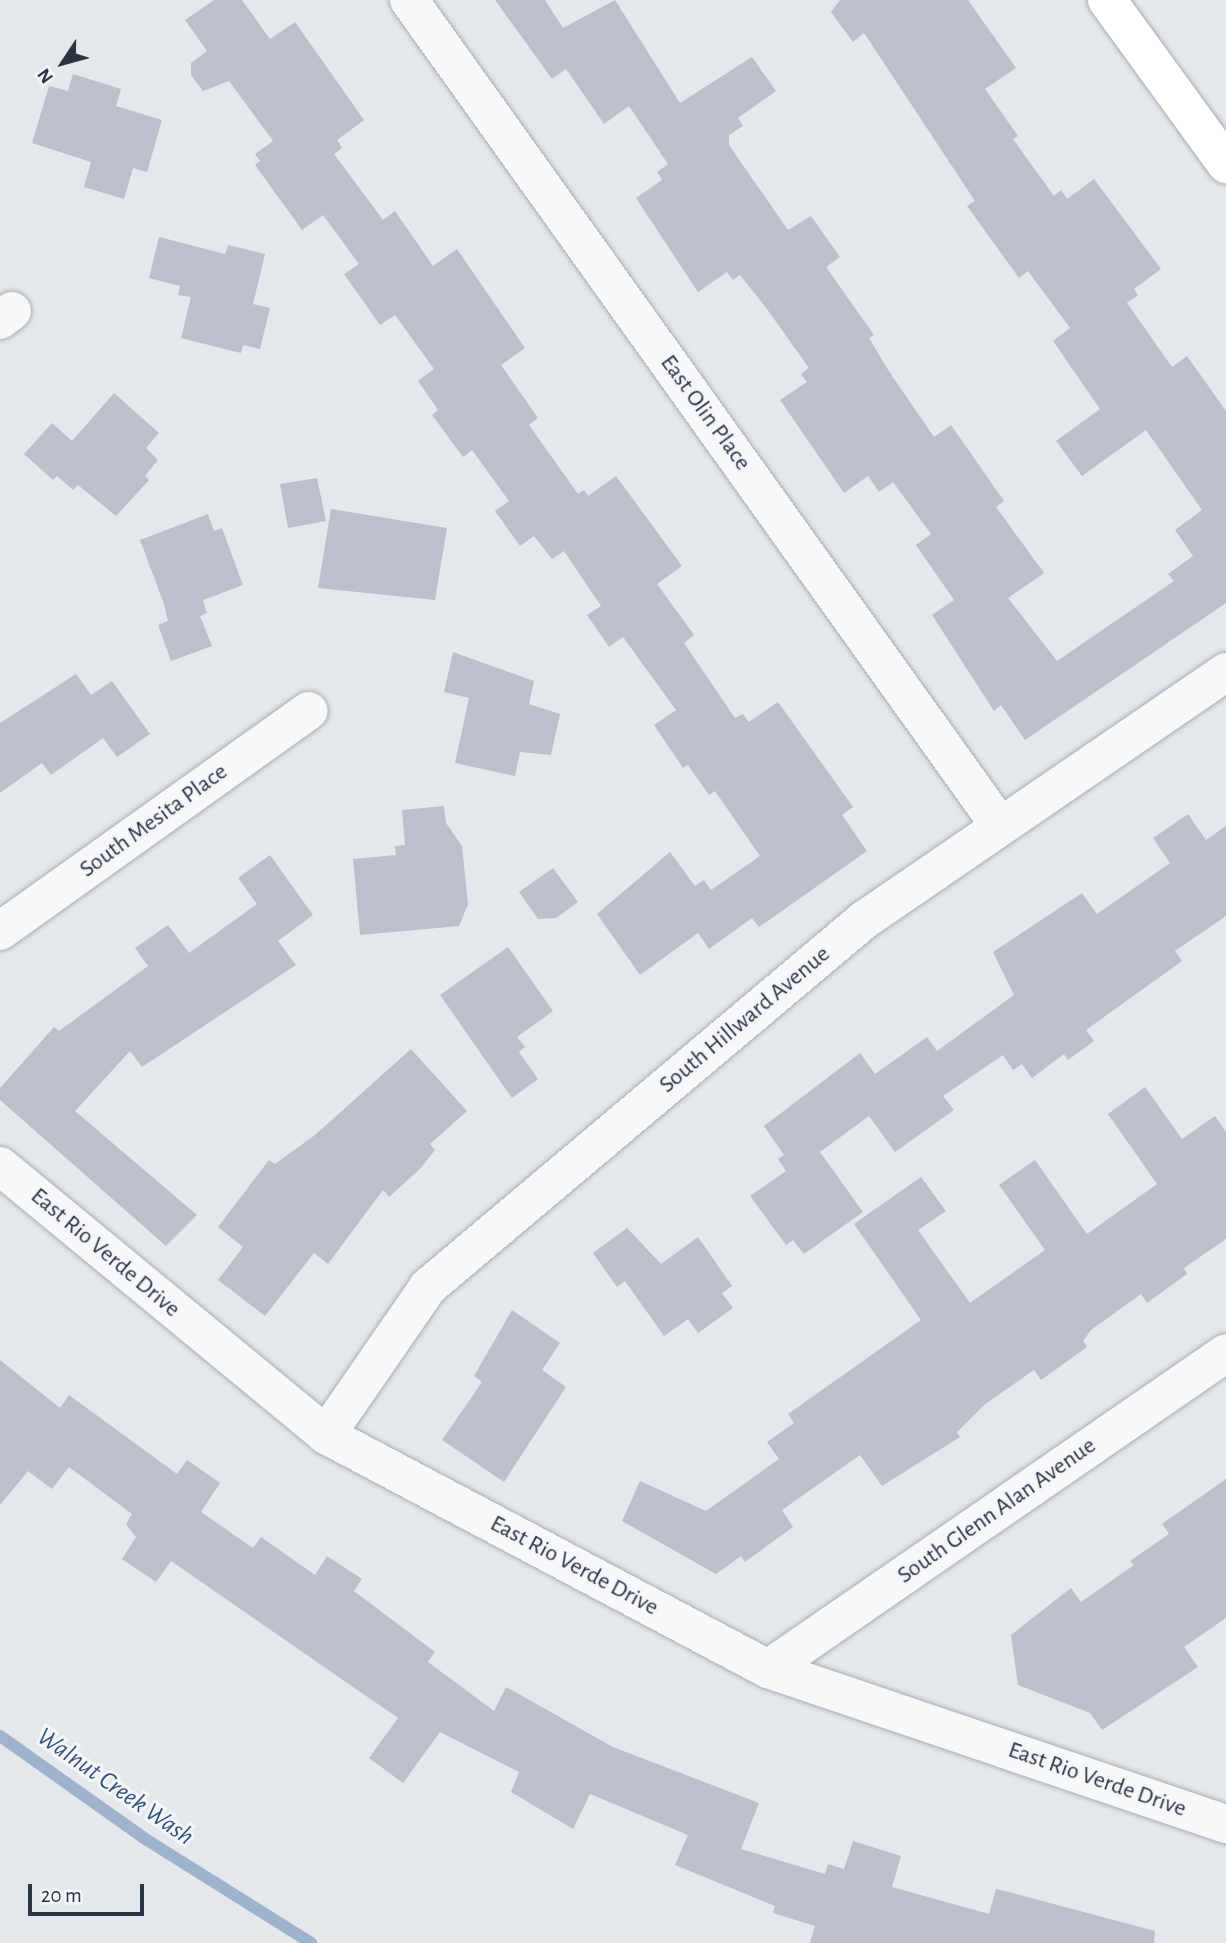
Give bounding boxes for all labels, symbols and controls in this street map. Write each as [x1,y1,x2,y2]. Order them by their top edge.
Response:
north arrow [28,28,98,98]
text: N [34,65,57,87]
street label: East Olin Place [653,350,757,476]
street label: South Mesita Place [74,758,234,884]
street label: South Hillward Avenue [654,940,836,1100]
street label: East Rio Verde Drive [24,1182,186,1324]
street label: South Glenn Alan Avenue [892,1432,1102,1590]
street label: East Rio Verde Drive [485,1510,663,1622]
water label: Walnut Creek Wash [31,1721,199,1853]
street label: East Rio Verde Drive [1004,1736,1190,1824]
scale bar [32,1870,147,1914]
text: 20 m [41,1885,82,1906]

